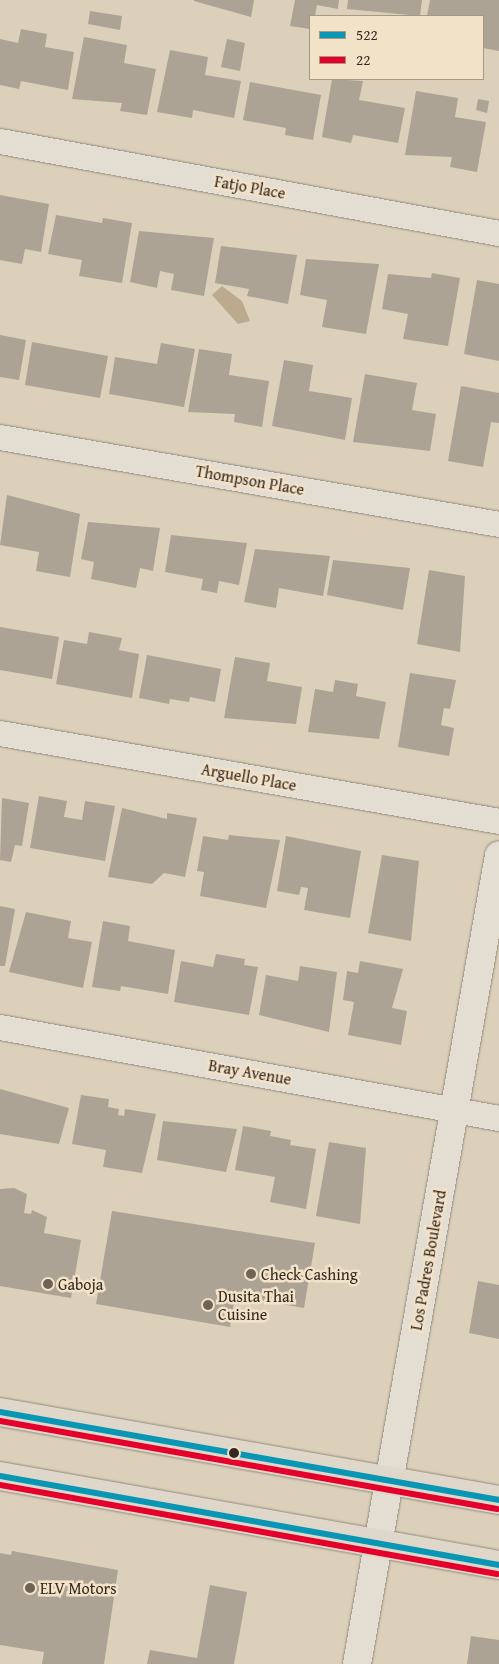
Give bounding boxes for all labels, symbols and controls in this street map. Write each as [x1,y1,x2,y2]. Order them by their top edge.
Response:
legend [309,15,484,80]
text: 522 [356,24,378,45]
text: 22 [356,49,370,70]
street label: Fatjo Place [213,171,287,203]
street label: Thompson Place [194,461,306,499]
street label: Arguello Place [200,759,298,795]
street label: Bray Avenue [207,1055,293,1089]
street label: Los Padres Boulevard [406,1188,450,1332]
place label: Check Cashing [261,1264,358,1284]
marker: Check Cashing [245,1268,257,1280]
place label: Gaboja [58,1274,103,1294]
marker: Gaboja [42,1278,54,1290]
place label: Dusita Thai Cuisine [218,1286,294,1324]
marker: Dusita Thai Cuisine [202,1299,214,1311]
unlabelled marker [229,1448,239,1458]
place label: ELV Motors [40,1578,117,1598]
marker: ELV Motors [24,1582,36,1594]

